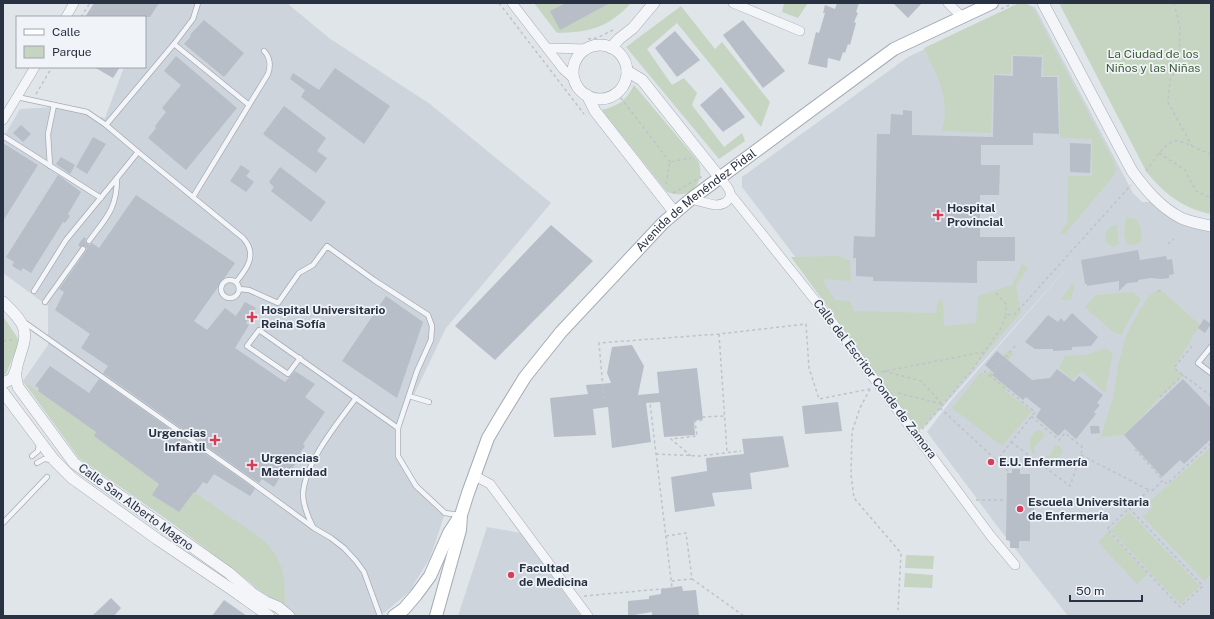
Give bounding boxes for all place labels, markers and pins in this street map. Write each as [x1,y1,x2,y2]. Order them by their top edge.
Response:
place label: Hospital Provincial [947,201,1004,229]
marker: Hospital Provincial [932,209,944,221]
place label: Hospital Universitario Reina Sofía [261,303,386,331]
marker: Hospital Universitario Reina Sofía [246,311,258,323]
place label: Urgencias Infantil [148,426,206,454]
marker: Urgencias Infantil [209,434,221,446]
place label: Urgencias Maternidad [261,451,327,479]
place label: E.U. Enfermería [999,455,1088,469]
marker: E.U. Enfermería [986,457,996,467]
marker: Urgencias Maternidad [246,459,258,471]
place label: Escuela Universitaria de Enfermería [1028,495,1149,523]
marker: Escuela Universitaria de Enfermería [1015,504,1025,514]
place label: Facultad de Medicina [519,561,588,589]
marker: Facultad de Medicina [506,570,516,580]

